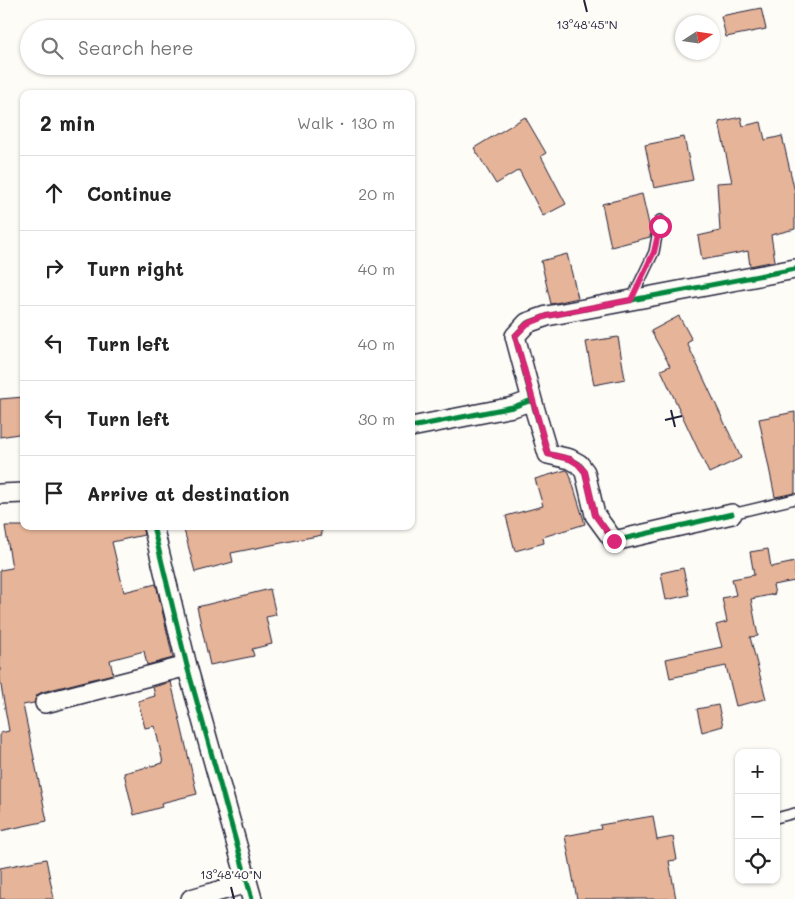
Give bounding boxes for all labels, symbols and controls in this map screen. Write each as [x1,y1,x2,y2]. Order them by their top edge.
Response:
north arrow [675,15,720,60]
text: 13°48'45"N [556,16,618,32]
search box [20,20,415,75]
icon: search [38,34,66,62]
text: Search here [78,35,194,60]
text: 2 min [40,109,95,136]
text: Walk · 130 m [297,112,395,133]
icon: ahead [40,179,68,207]
text: Continue [87,181,172,206]
text: 20 m [358,183,395,204]
route start [649,215,672,238]
icon: right [40,254,68,282]
text: Turn right [87,256,184,281]
text: 40 m [358,258,395,279]
icon: left [40,329,68,357]
text: Turn left [87,331,170,356]
text: 40 m [358,333,395,354]
icon: left [40,404,68,432]
text: Turn left [87,406,170,431]
text: 30 m [358,408,395,429]
icon: arrive [40,479,68,507]
text: Arrive at destination [87,481,290,506]
route end [603,530,626,553]
map controls [735,749,780,884]
button: + [735,749,780,794]
button: − [735,794,780,839]
button: locate [735,839,780,884]
text: 13°48'40"N [200,866,262,882]

